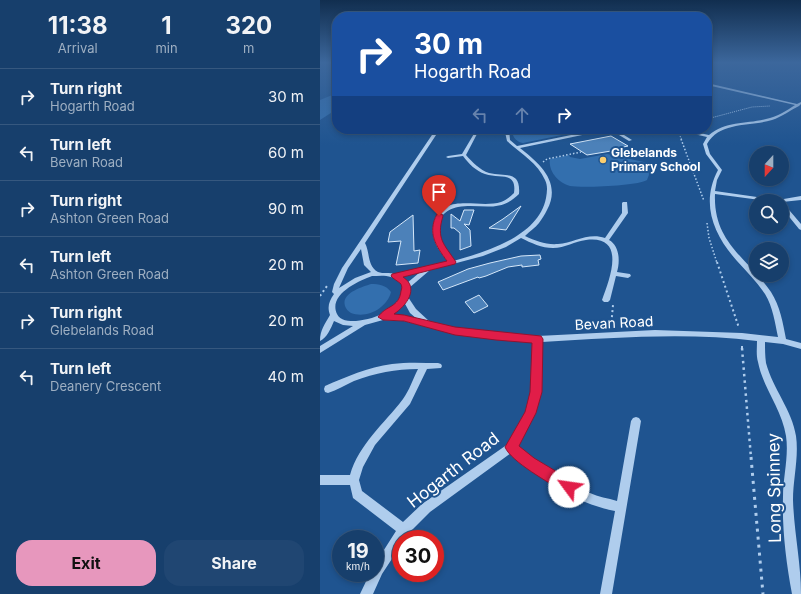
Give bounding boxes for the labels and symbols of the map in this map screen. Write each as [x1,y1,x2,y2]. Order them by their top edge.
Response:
place label: Glebelands Primary School [611,145,700,174]
north arrow [749,146,789,186]
marker: Glebelands Primary School [598,155,608,165]
pin [422,175,456,216]
street label: Bevan Road [574,312,654,333]
street label: Hogarth Road [403,428,503,512]
street label: Long Spinney [763,433,785,543]
position arrow [548,466,590,508]
speed limit sign: 30 [392,530,444,582]

